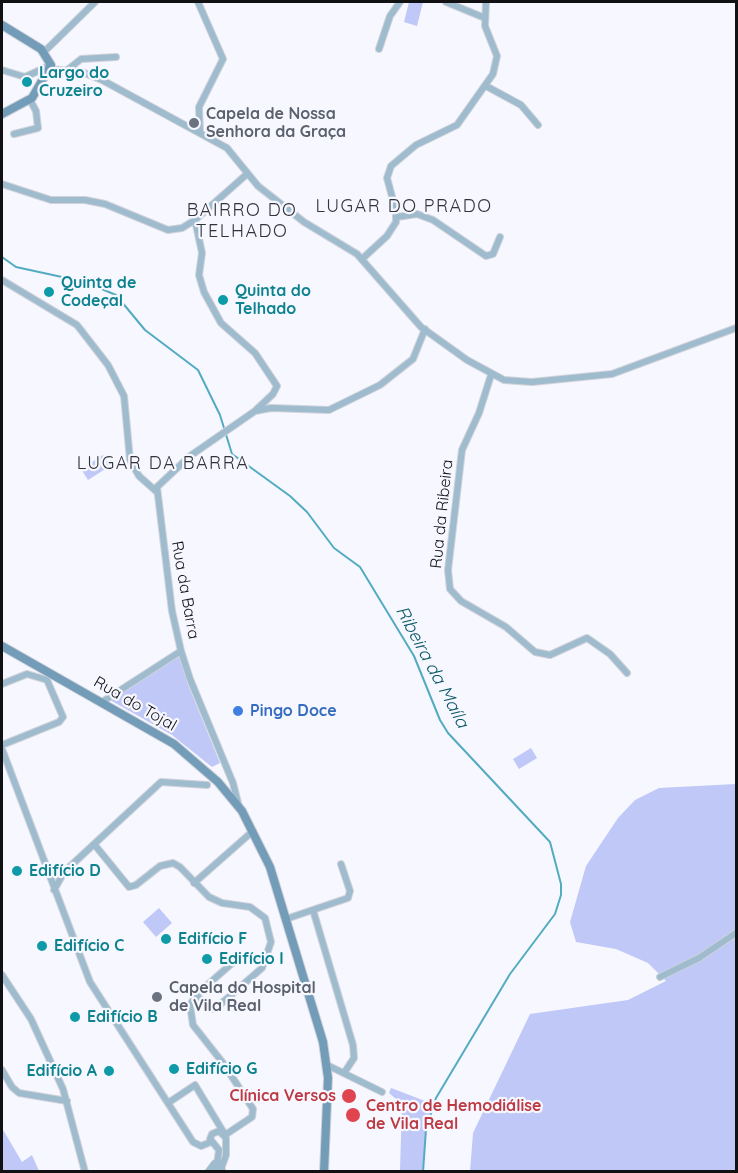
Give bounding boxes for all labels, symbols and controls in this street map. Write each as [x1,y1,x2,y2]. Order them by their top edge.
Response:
place label: Largo do Cruzeiro [39,63,109,101]
marker: Largo do Cruzeiro [20,75,34,89]
place label: Capela de Nossa Senhora da Graça [206,104,346,142]
marker: Capela de Nossa Senhora da Graça [187,116,201,130]
district label: LUGAR DO PRADO [316,196,492,218]
district label: BAIRRO DO TELHADO [187,200,297,242]
place label: Quinta de Codeçal [61,273,136,311]
place label: Quinta do Telhado [235,281,311,319]
marker: Quinta de Codeçal [42,285,56,299]
marker: Quinta do Telhado [216,293,230,307]
district label: LUGAR DA BARRA [77,453,249,475]
street label: Rua da Ribeira [427,459,457,569]
street label: Rua da Barra [167,539,203,641]
water label: Ribeira da Maíla [391,602,473,732]
street label: Rua do Tojal [90,673,180,735]
place label: Pingo Doce [250,701,337,721]
marker: Pingo Doce [231,704,245,718]
place label: Edifício D [29,861,101,881]
marker: Edifício D [10,864,24,878]
place label: Edifício F [178,929,247,949]
marker: Edifício F [159,932,173,946]
place label: Edifício C [54,936,124,956]
marker: Edifício C [35,939,49,953]
place label: Edifício I [219,949,284,969]
marker: Edifício I [200,952,214,966]
place label: Capela do Hospital de Vila Real [169,978,316,1016]
marker: Capela do Hospital de Vila Real [150,990,164,1004]
place label: Edifício B [87,1007,158,1027]
marker: Edifício B [68,1010,82,1024]
place label: Edifício G [186,1059,257,1079]
place label: Edifício A [27,1061,97,1081]
marker: Edifício G [167,1062,181,1076]
marker: Edifício A [102,1064,116,1078]
place label: Clínica Versos [229,1086,336,1106]
marker: Clínica Versos [340,1087,358,1105]
place label: Centro de Hemodiálise de Vila Real [366,1096,541,1134]
marker: Centro de Hemodiálise de Vila Real [344,1106,362,1124]

